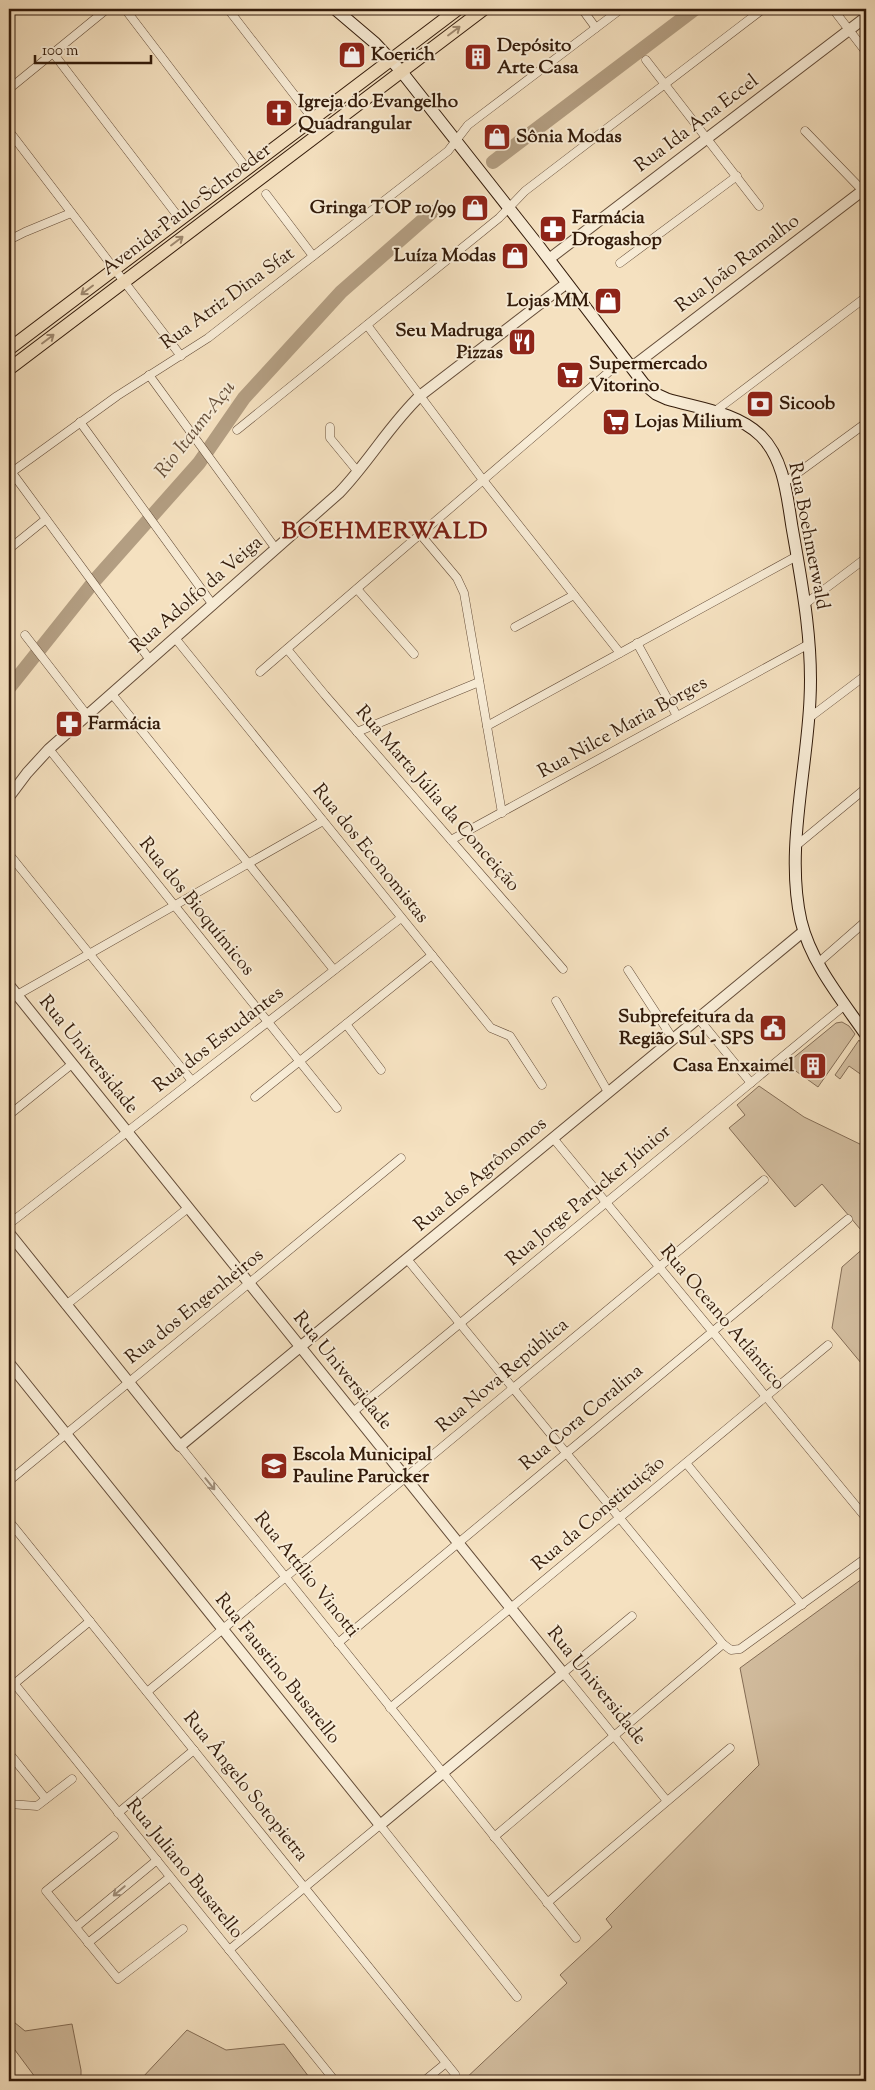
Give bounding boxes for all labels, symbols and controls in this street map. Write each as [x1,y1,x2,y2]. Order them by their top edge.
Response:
one-way arrow [447,26,460,37]
scale bar [35,32,151,64]
place label: Depósito Arte Casa [497,33,579,82]
shop icon: Koerich [337,40,367,70]
text: 100 m [42,41,79,62]
place label: Koerich [371,42,436,69]
building icon: Depósito Arte Casa [463,42,493,72]
street label: Rua Ida Ana Eccel [629,68,765,180]
place label: Igreja do Evangelho Quadrangular [298,89,459,138]
church icon: Igreja do Evangelho Quadrangular [264,98,294,128]
shop icon: Sônia Modas [482,122,512,152]
place label: Sônia Modas [516,124,622,151]
street label: Avenida Paulo Schroeder [97,137,277,283]
shop icon: Gringa TOP 10/99 [460,193,490,223]
place label: Gringa TOP 10/99 [310,195,456,222]
place label: Farmácia Drogashop [572,205,662,254]
street label: Rua João Ramalho [670,208,806,320]
pharmacy icon: Farmácia Drogashop [538,214,568,244]
one-way arrow [170,236,184,246]
street label: Rua Atriz Dina Sfat [155,241,301,357]
shop icon: Luíza Modas [500,241,530,271]
place label: Luíza Modas [394,243,497,270]
one-way arrow [80,285,94,295]
shop icon: Lojas MM [593,286,623,316]
place label: Lojas MM [507,288,590,315]
place label: Seu Madruga Pizzas [395,318,504,367]
restaurant icon: Seu Madruga Pizzas [507,327,537,357]
one-way arrow [41,334,55,344]
place label: Supermercado Vitorino [589,351,708,400]
supermarket icon: Supermercado Vitorino [555,360,585,390]
water label: Rio Itaum-Açu [149,375,244,485]
bank icon: Sicoob [745,389,775,419]
place label: Sicoob [779,391,836,418]
supermarket icon: Lojas Milium [601,407,631,437]
place label: Lojas Milium [635,409,743,436]
street label: Rua Boehmerwald [780,460,836,612]
district label: BOEHMERWALD [281,515,489,549]
street label: Rua Adolfo da Veiga [125,530,269,660]
street label: Rua Nilce Maria Borges [533,670,713,786]
street label: Rua Marta Júlia da Conceição [348,700,526,898]
pharmacy icon: Farmácia [54,709,84,739]
place label: Farmácia [88,711,161,738]
street label: Rua dos Economistas [305,778,435,930]
street label: Rua dos Bioquímicos [132,832,260,982]
street label: Rua dos Estudantes [148,980,290,1100]
street label: Rua Universidade [32,990,144,1120]
place label: Subprefeitura da Região Sul - SPS [618,1004,754,1053]
public building icon: Subprefeitura da Região Sul - SPS [758,1013,788,1043]
building icon: Casa Enxaimel [798,1051,828,1081]
place label: Casa Enxaimel [673,1053,795,1080]
street label: Rua dos Agrônomos [409,1111,553,1239]
street label: Rua Jorge Parucker Júnior [501,1119,677,1273]
street label: Rua Oceano Atlântico [653,1239,791,1397]
street label: Rua dos Engenheiros [120,1243,270,1371]
street label: Rua Universidade [286,1306,398,1436]
street label: Rua Nova República [431,1312,575,1440]
street label: Rua Cora Coralina [514,1358,650,1478]
place label: Escola Municipal Pauline Parucker [293,1442,433,1491]
street label: Rua da Constituição [527,1450,671,1578]
school or university icon: Escola Municipal Pauline Parucker [259,1451,289,1481]
one-way arrow [205,1477,216,1490]
street label: Rua Attílio Vinotti [247,1506,365,1644]
street label: Rua Faustino Busarello [208,1588,346,1750]
street label: Rua Universidade [540,1621,652,1751]
street label: Rua Ângelo Sotopietra [176,1706,314,1868]
street label: Rua Juliano Busarello [119,1793,249,1945]
one-way arrow [113,1886,126,1897]

